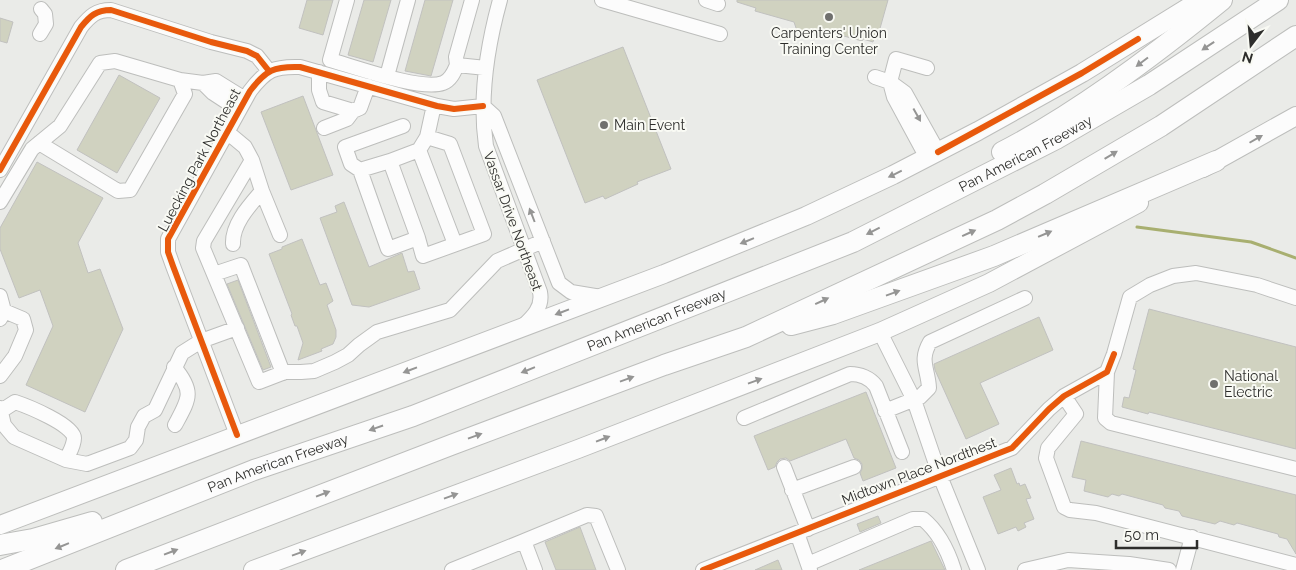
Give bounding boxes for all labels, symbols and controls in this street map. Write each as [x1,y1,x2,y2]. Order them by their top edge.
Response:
marker: Carpenters' Union Training Center [823,11,835,23]
north arrow [1226,20,1276,70]
place label: Carpenters' Union Training Center [771,25,887,57]
one-way arrow [1201,41,1215,51]
text: N [1240,48,1255,67]
one-way arrow [1136,56,1149,67]
street label: Luecking Park Northeast [155,86,244,234]
one-way arrow [912,108,921,121]
street label: Pan American Freeway [956,112,1095,195]
place label: Main Event [614,117,685,133]
marker: Main Event [598,119,610,131]
one-way arrow [1249,135,1264,143]
street label: Vassar Drive Northeast [480,149,546,293]
one-way arrow [1105,150,1118,159]
one-way arrow [887,170,902,178]
one-way arrow [528,208,536,222]
one-way arrow [866,227,880,235]
one-way arrow [962,228,976,236]
one-way arrow [1037,230,1052,238]
one-way arrow [739,238,754,245]
street label: Pan American Freeway [585,285,729,354]
one-way arrow [886,289,901,297]
one-way arrow [814,297,829,305]
one-way arrow [555,309,570,317]
one-way arrow [403,367,418,374]
one-way arrow [521,367,535,375]
place label: National Electric [1224,368,1278,400]
one-way arrow [620,375,635,383]
one-way arrow [748,377,763,385]
marker: National Electric [1208,378,1220,390]
one-way arrow [368,424,383,432]
street label: Pan American Freeway [205,430,351,496]
one-way arrow [468,432,483,440]
street label: Midtown Place Nordthest [839,434,999,508]
one-way arrow [596,435,611,442]
one-way arrow [316,490,331,498]
one-way arrow [444,492,459,500]
scale bar [1116,518,1197,550]
text: 50 m [1124,526,1159,544]
one-way arrow [54,542,69,550]
one-way arrow [164,548,179,556]
one-way arrow [292,549,307,557]

